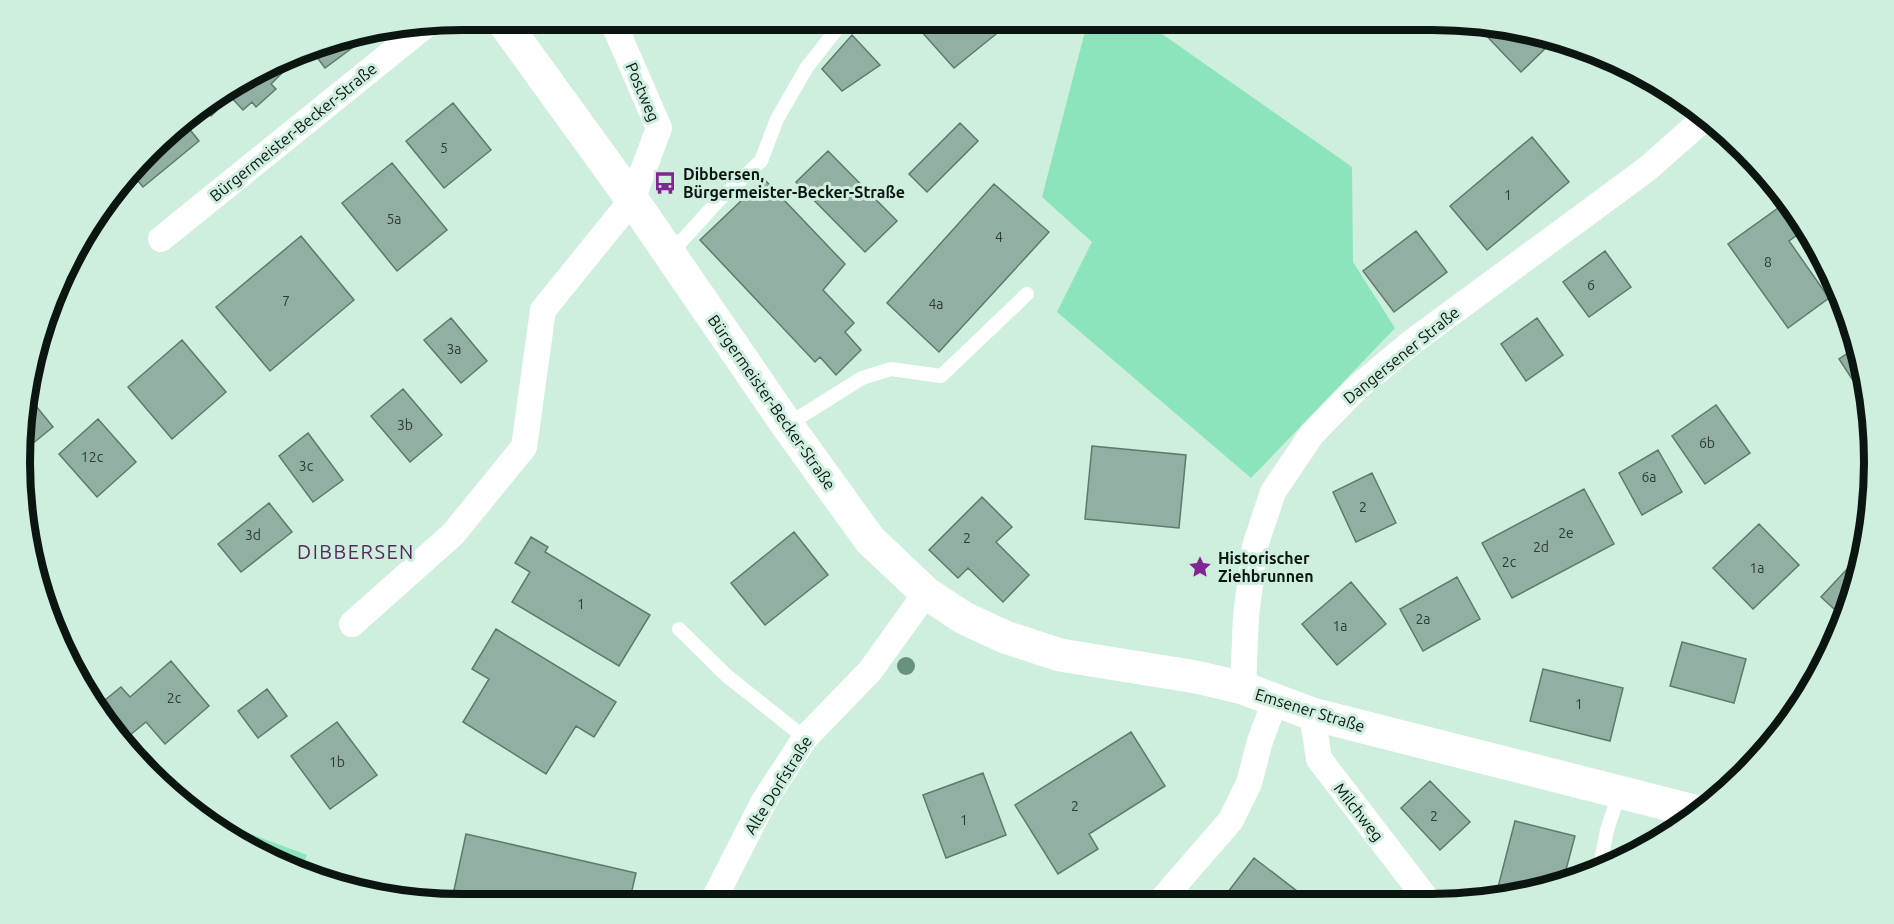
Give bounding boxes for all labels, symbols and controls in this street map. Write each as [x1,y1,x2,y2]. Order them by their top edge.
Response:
street label: Bürgermeister-Becker-Straße [206,59,380,205]
street label: Postweg [623,60,663,124]
house number: 5 [440,140,448,156]
place label: Dibbersen, Bürgermeister-Becker-Straße [683,165,905,201]
bus stop icon: Dibbersen, Bürgermeister-Becker-Straße [652,170,678,196]
house number: 1 [1504,187,1512,203]
house number: 5a [386,211,402,227]
house number: 4 [995,229,1003,245]
house number: 8 [1764,254,1772,270]
house number: 6 [1587,277,1595,293]
house number: 7 [282,293,290,309]
house number: 4a [928,296,944,312]
street label: Dangersener Straße [1340,303,1462,407]
street label: Bürgermeister-Becker-Straße [705,311,839,493]
house number: 3a [446,341,462,357]
house number: 3b [397,417,413,433]
house number: 6b [1699,435,1715,451]
house number: 12c [81,449,104,465]
house number: 3c [299,458,314,474]
house number: 6a [1641,469,1657,485]
house number: 2 [1359,499,1367,515]
house number: 2e [1558,525,1574,541]
house number: 3d [245,527,261,543]
house number: 2 [963,530,971,546]
house number: 2d [1533,539,1549,555]
district label: DIBBERSEN [297,540,415,563]
place label: Historischer Ziehbrunnen [1218,549,1314,585]
place icon: Historischer Ziehbrunnen [1187,554,1213,580]
house number: 2c [1502,554,1517,570]
house number: 1a [1749,560,1765,576]
house number: 1 [577,596,585,612]
house number: 2a [1415,611,1431,627]
house number: 1a [1332,618,1348,634]
street label: Emsener Straße [1253,685,1367,735]
house number: 2c [167,690,182,706]
house number: 1 [1575,696,1583,712]
street label: Alte Dorfstraße [741,733,815,837]
house number: 1b [329,754,345,770]
street label: Milchweg [1331,779,1387,845]
house number: 2 [1071,798,1079,814]
house number: 2 [1430,808,1438,824]
house number: 1 [960,812,968,828]

